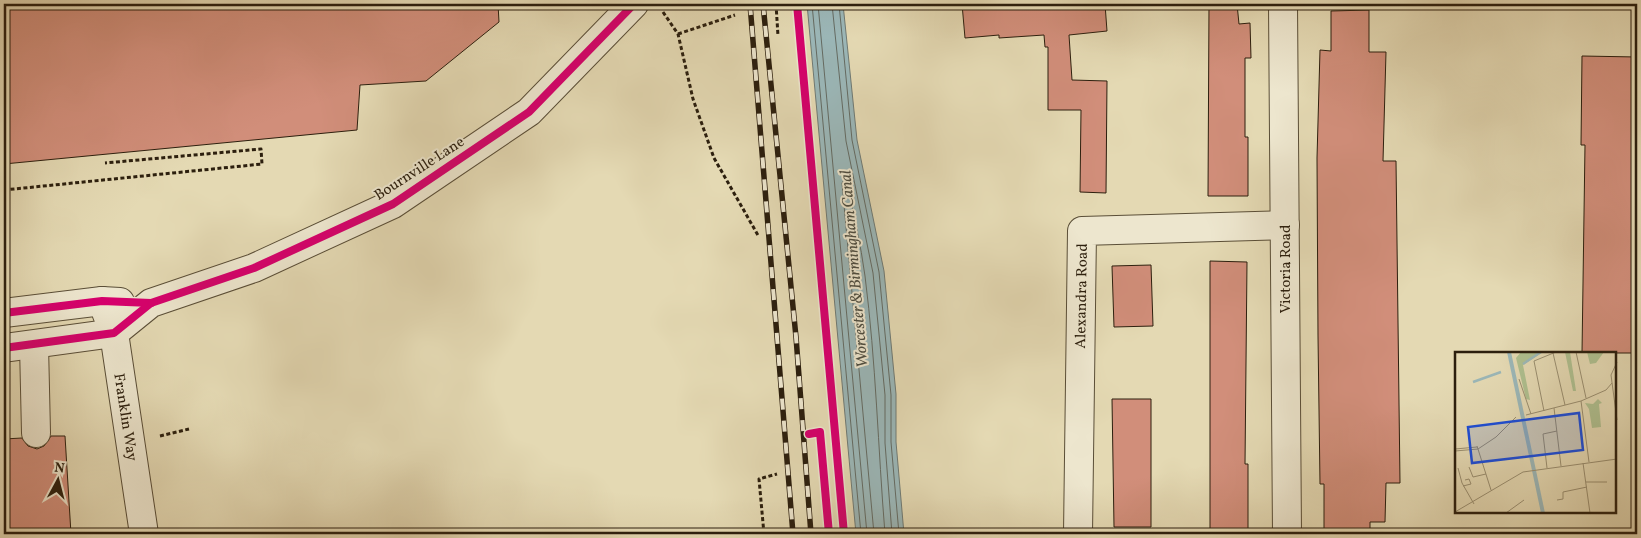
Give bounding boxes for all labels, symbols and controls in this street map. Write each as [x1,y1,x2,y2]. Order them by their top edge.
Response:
street label: Bournville Lane [371,132,469,206]
water label: Worcester & Birmingham Canal [835,169,875,369]
street label: Victoria Road [1276,225,1297,314]
street label: Alexandra Road [1071,243,1094,349]
inset map [1455,352,1616,513]
street label: Franklin Way [107,372,142,463]
north arrow [32,456,82,506]
text: N [53,459,66,479]

